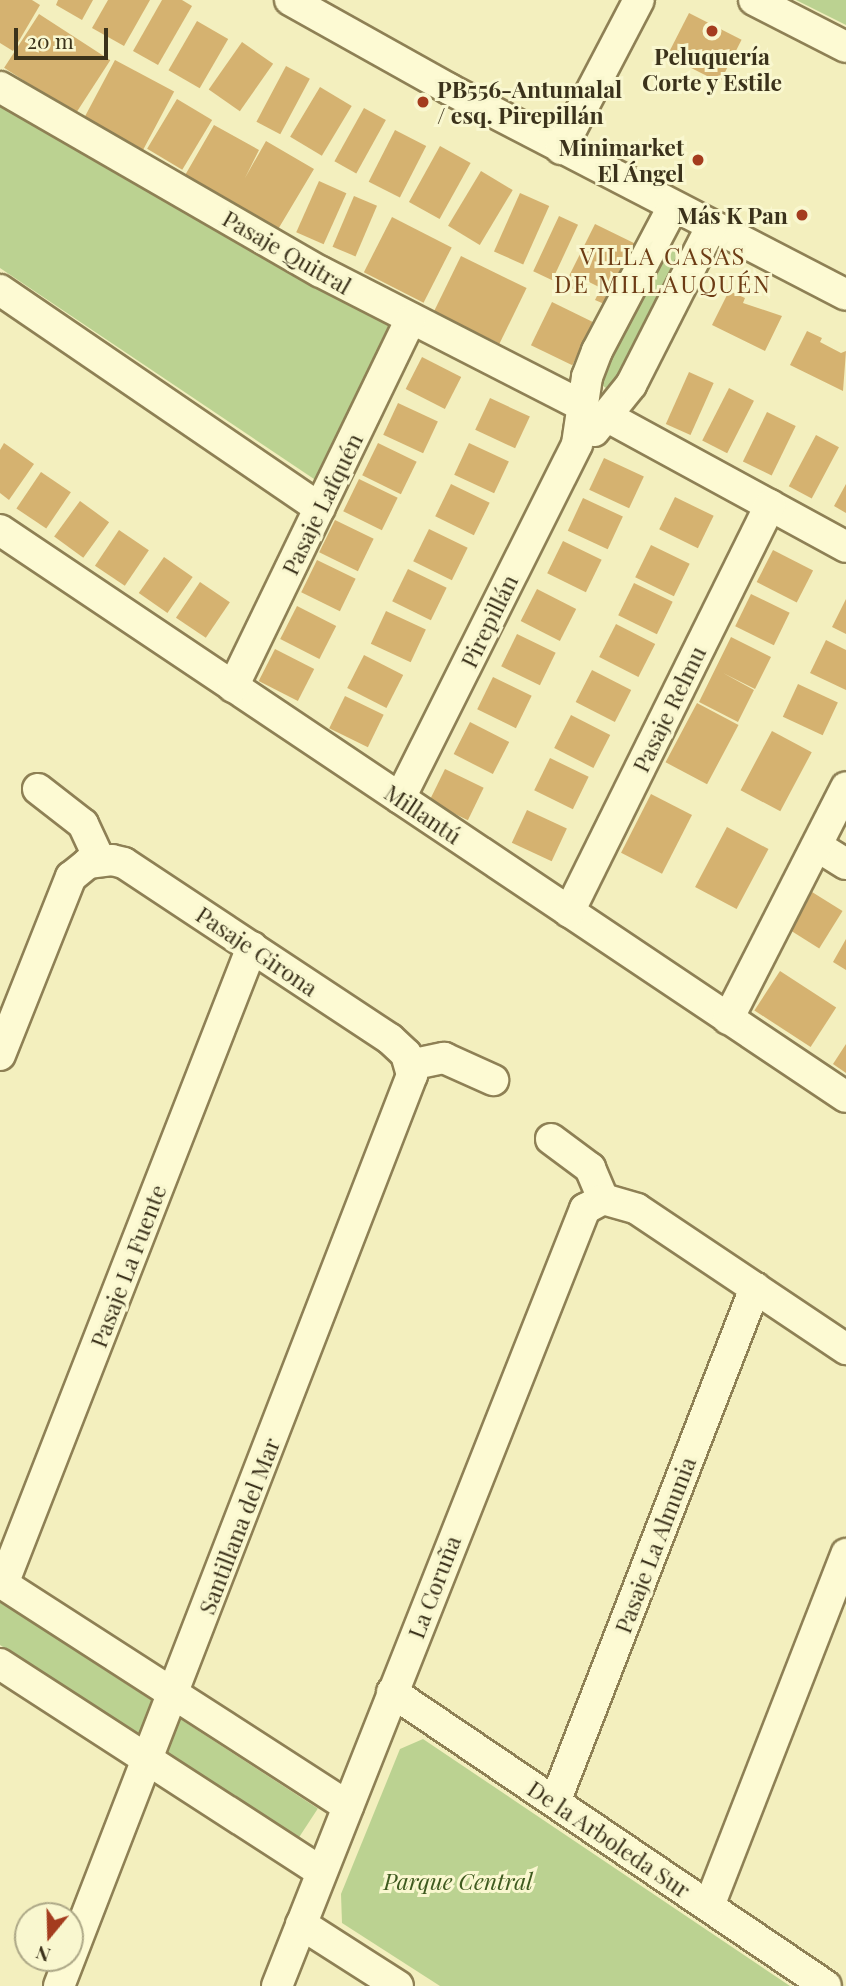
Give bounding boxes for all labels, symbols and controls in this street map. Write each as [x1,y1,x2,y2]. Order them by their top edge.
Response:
scale bar [18,14,112,58]
marker: Peluquería Corte y Estile [704,23,720,39]
text: 20 m [27,26,74,54]
place label: Peluquería Corte y Estile [641,42,783,96]
place label: PB556-Antumalal / esq. Pirepillán [437,75,622,129]
marker: PB556-Antumalal / esq. Pirepillán [415,94,431,110]
place label: Minimarket El Ángel [559,133,684,187]
marker: Minimarket El Ángel [690,152,706,168]
place label: Más K Pan [677,201,788,229]
street label: Pasaje Quitral [218,204,356,300]
marker: Más K Pan [794,207,810,223]
district label: VILLA CASAS DE MILLAUQUÉN [556,242,770,298]
street label: Pasaje Lafquén [276,429,368,579]
street label: Pirepillán [455,570,523,672]
street label: Pasaje Relmu [627,641,711,777]
street label: Millantú [379,778,467,850]
street label: Pasaje Girona [191,900,323,1002]
street label: Pasaje La Fuente [84,1181,172,1351]
street label: Santillana del Mar [193,1434,285,1618]
street label: Pasaje La Almunia [609,1453,701,1637]
street label: La Coruña [402,1532,466,1642]
street label: De la Arboleda Sur [522,1774,696,1904]
park label: Parque Central [383,1867,533,1895]
north arrow [14,1902,84,1972]
text: N [32,1940,54,1969]

